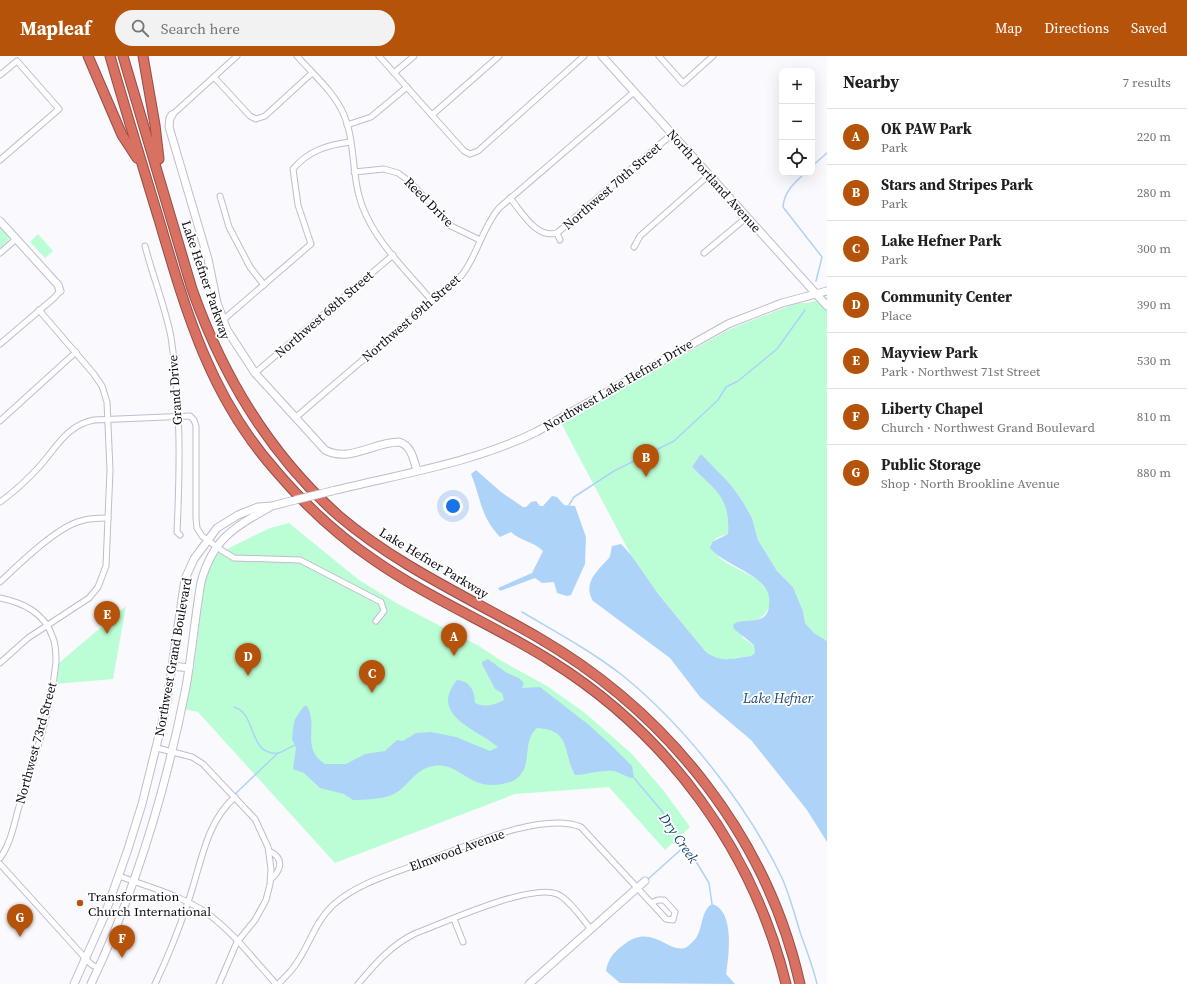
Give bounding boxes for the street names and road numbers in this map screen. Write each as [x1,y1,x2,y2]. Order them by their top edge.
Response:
street label: North Portland Avenue [663,126,765,236]
street label: Northwest 70th Street [559,138,665,233]
street label: Reed Drive [401,174,458,231]
street label: Lake Hefner Parkway [178,218,234,342]
street label: Northwest 68th Street [271,266,377,361]
street label: Northwest 69th Street [358,270,464,365]
street label: Northwest Lake Hefner Drive [540,335,696,435]
street label: Grand Drive [164,354,186,426]
street label: Lake Hefner Parkway [376,524,492,603]
street label: Northwest Grand Boulevard [151,576,195,738]
street label: Northwest 73rd Street [12,679,61,806]
street label: Elmwood Avenue [407,825,507,875]

